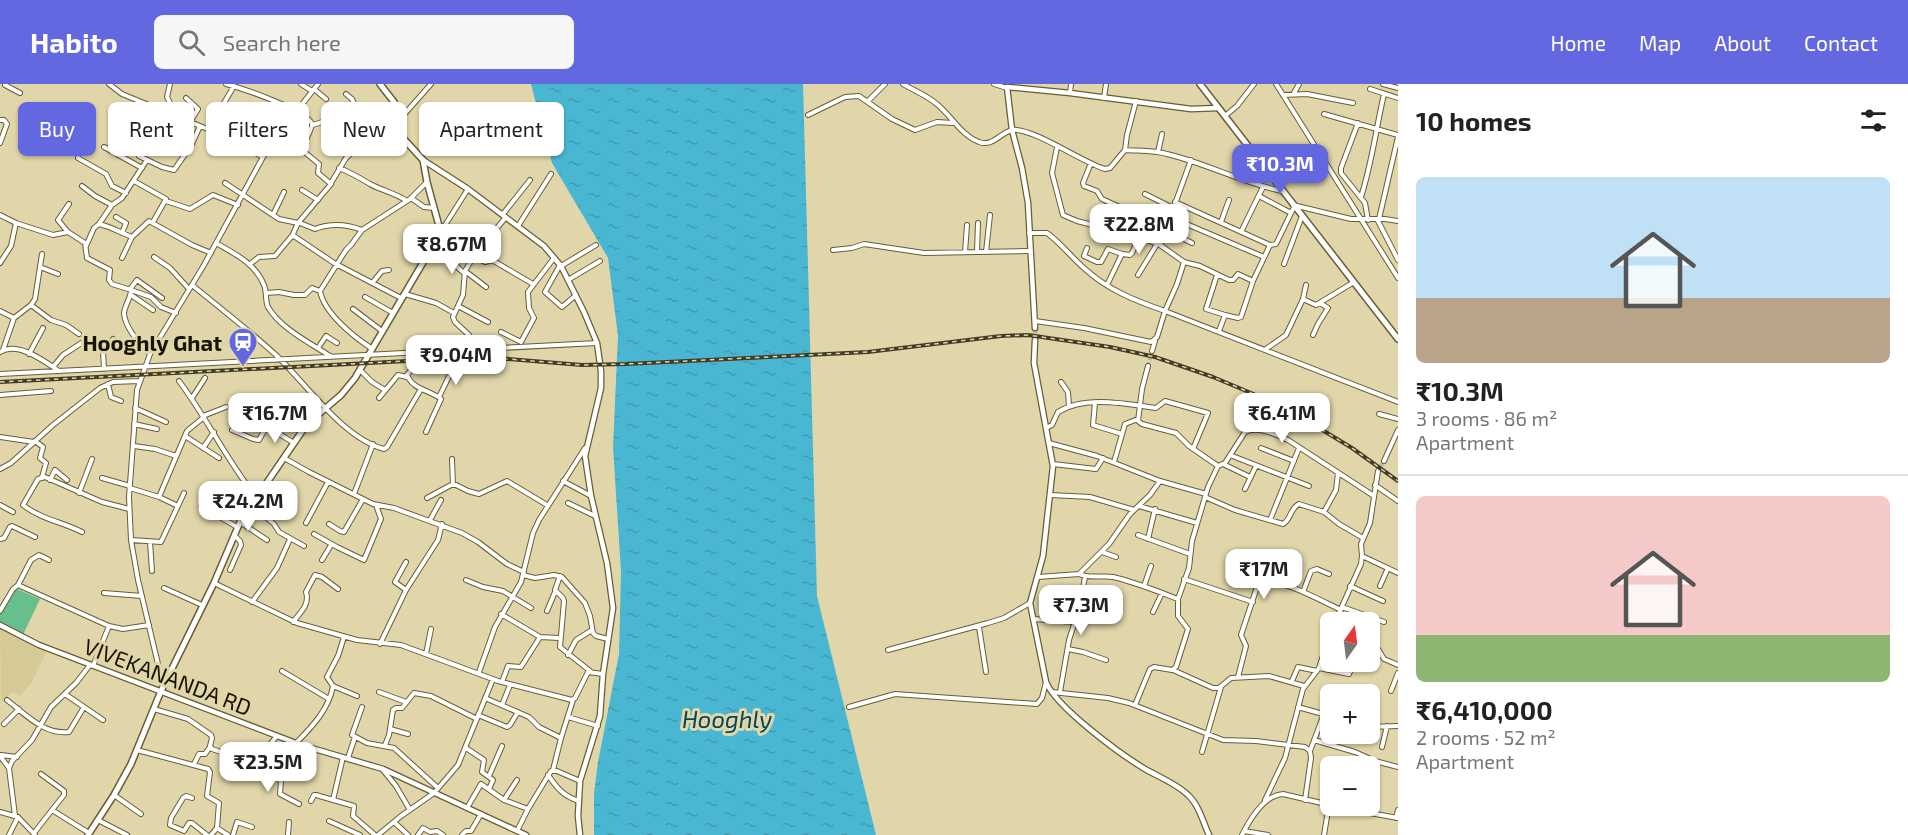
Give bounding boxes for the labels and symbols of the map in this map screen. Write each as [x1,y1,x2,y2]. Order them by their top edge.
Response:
pin: ₹10.3M [1231,144,1329,195]
pin: ₹22.8M [1090,204,1188,255]
pin: ₹8.67M [403,224,501,275]
station icon: Hooghly Ghat [227,326,259,368]
place label: Hooghly Ghat [82,329,222,356]
pin: ₹9.04M [407,335,505,386]
pin: ₹16.7M [226,393,324,444]
pin: ₹6.41M [1233,393,1331,444]
pin: ₹24.2M [199,481,297,532]
pin: ₹17M [1228,549,1300,600]
pin: ₹7.3M [1039,585,1123,636]
north arrow [1320,612,1380,672]
street label: VIVEKANANDA RD [81,632,255,720]
water label: Hooghly [682,704,772,733]
pin: ₹23.5M [219,742,317,793]

